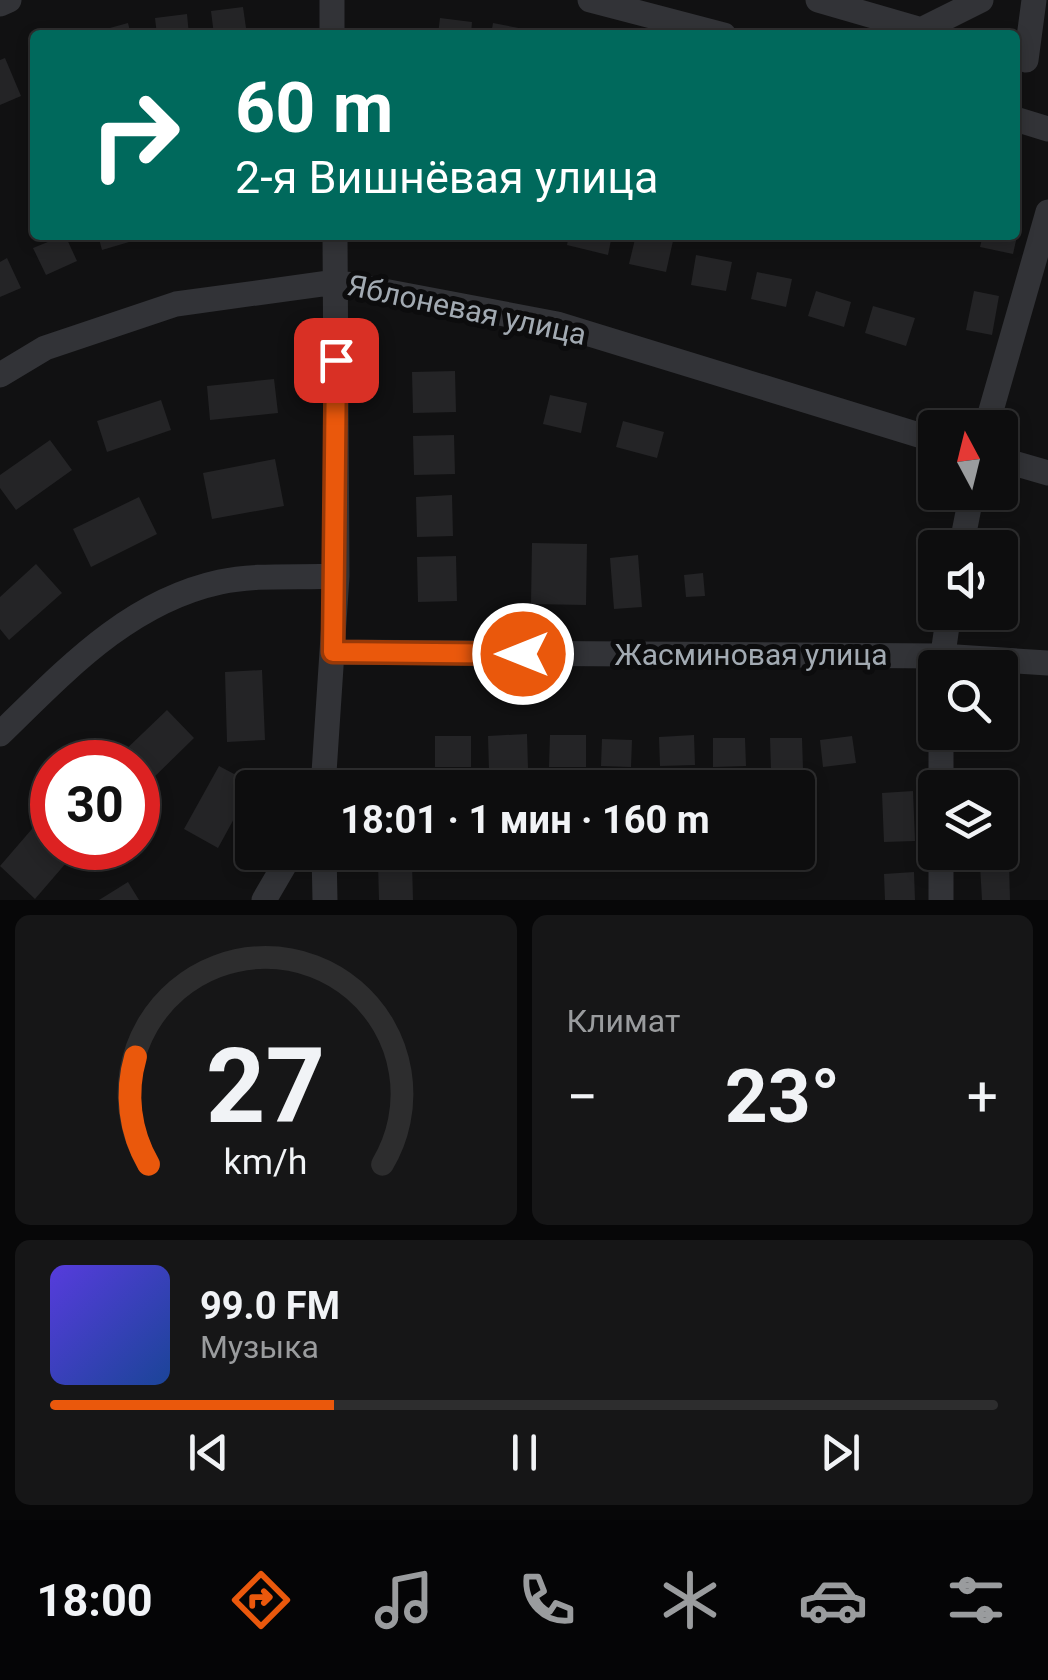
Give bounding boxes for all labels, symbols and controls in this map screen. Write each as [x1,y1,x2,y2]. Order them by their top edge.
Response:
text: 60 m [235,67,393,149]
icon: right [70,70,200,200]
text: 2-я Вишнёвая улица [235,151,658,204]
street label: Яблоневая улица [345,267,590,352]
pin [294,318,379,403]
icon: arrive [309,333,364,388]
north arrow [918,410,1018,510]
map controls [918,410,1018,870]
button: sound [918,530,1018,630]
position arrow [471,602,575,706]
street label: Жасминовая улица [615,637,887,672]
button: search [918,650,1018,750]
speed limit sign: 30 [30,740,160,870]
button: layers [918,770,1018,870]
text: 18:01 · 1 мин · 160 m [340,798,710,842]
text: Климат [567,1002,680,1040]
text: 27 [206,1026,325,1147]
text: 23° [725,1052,840,1140]
text: − [567,1065,598,1129]
text: + [967,1065,998,1129]
text: km/h [224,1141,308,1183]
text: 99.0 FM [200,1284,340,1328]
text: Музыка [200,1328,319,1366]
icon: previous [181,1425,236,1480]
icon: pause [497,1425,552,1480]
icon: next [813,1425,868,1480]
icon: directions [226,1565,296,1635]
icon: music [369,1565,439,1635]
icon: phone [512,1565,582,1635]
icon: climate [655,1565,725,1635]
icon: car [798,1565,868,1635]
icon: filters [941,1565,1011,1635]
text: 18:00 [37,1574,153,1627]

